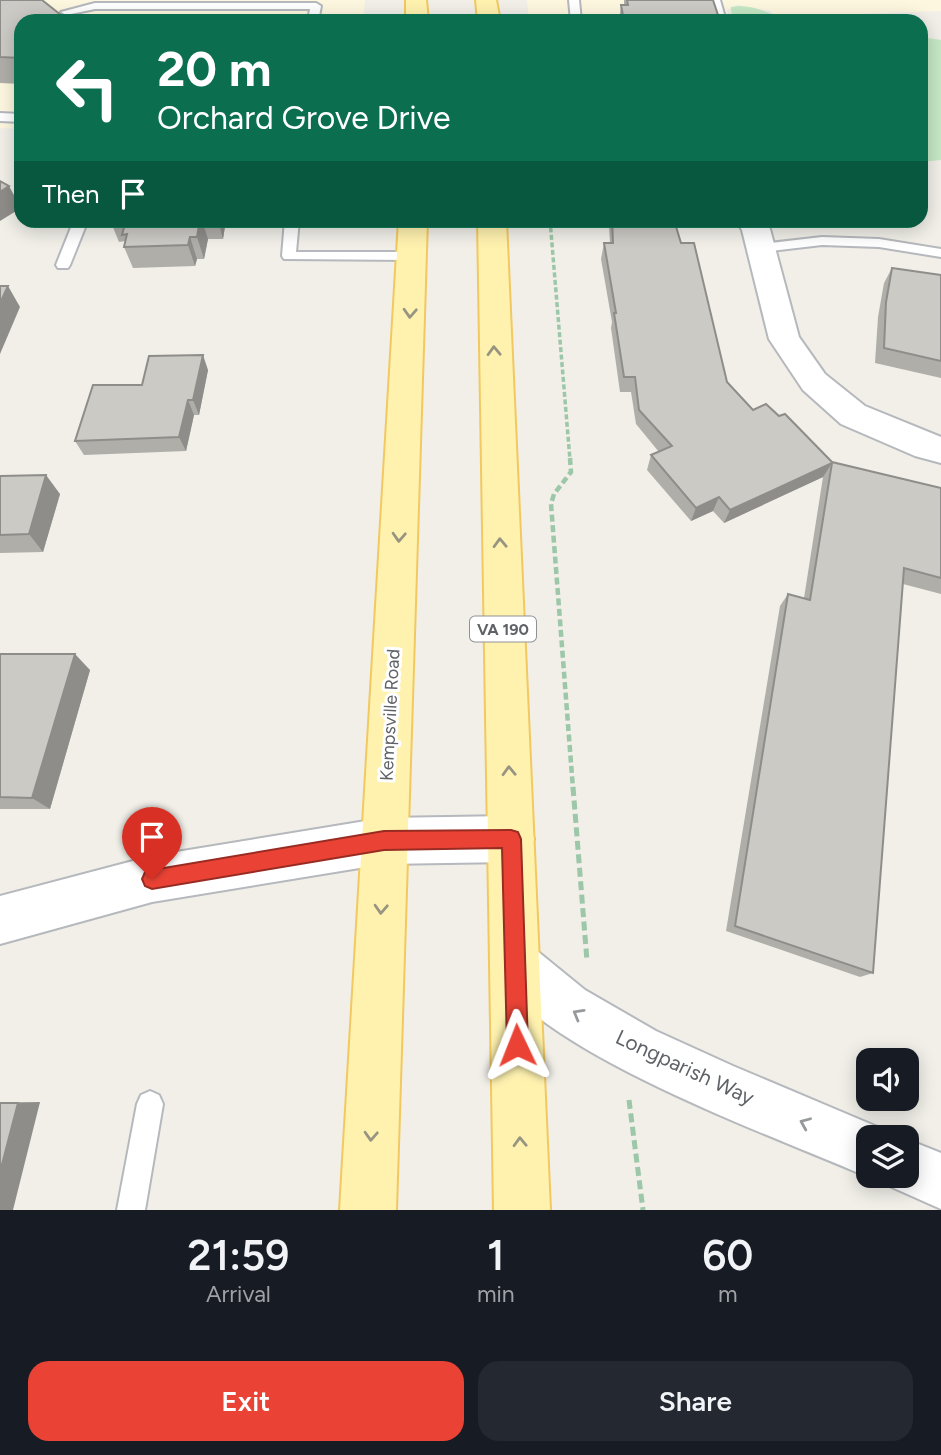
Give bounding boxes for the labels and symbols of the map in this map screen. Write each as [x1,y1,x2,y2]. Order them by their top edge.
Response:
one-way arrow [403,308,418,319]
one-way arrow [487,345,502,356]
one-way arrow [392,532,407,543]
one-way arrow [493,538,508,549]
road number: VA 190 [470,616,536,642]
street label: Kempsville Road [376,648,404,782]
one-way arrow [501,765,516,776]
pin [122,807,182,879]
one-way arrow [373,903,388,914]
position arrow [480,1008,554,1082]
one-way arrow [573,1009,586,1022]
street label: Longparish Way [612,1024,758,1110]
one-way arrow [800,1117,813,1131]
one-way arrow [363,1131,378,1142]
one-way arrow [513,1136,528,1147]

